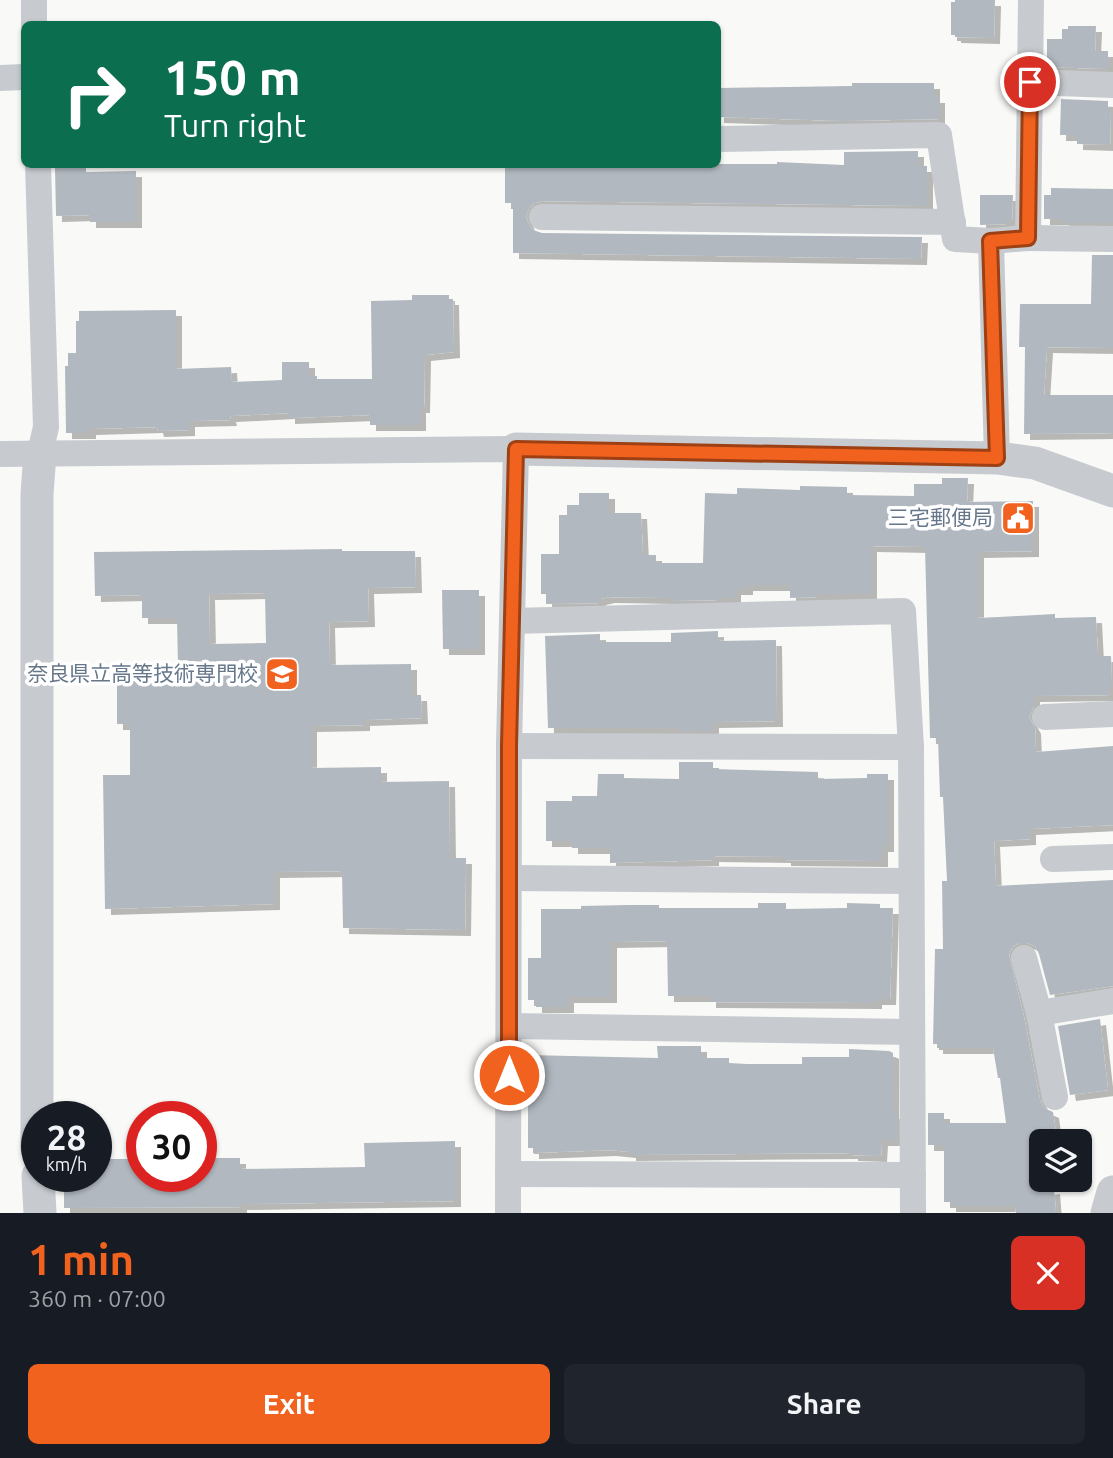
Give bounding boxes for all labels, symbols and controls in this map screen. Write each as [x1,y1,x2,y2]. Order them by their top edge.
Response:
icon: right [49,49,140,140]
text: 150 m [164,49,301,104]
pin [1000,52,1060,112]
icon: arrive [1011,63,1049,101]
text: Turn right [164,107,306,143]
public building icon: 三宅郵便局 [999,499,1037,537]
place label: 三宅郵便局 [888,505,993,529]
school or university icon: 奈良県立高等技術専門校 [263,655,301,693]
place label: 奈良県立高等技術専門校 [27,661,258,685]
position arrow [472,1038,546,1112]
speed limit sign: 30 [126,1101,217,1192]
text: 28 [47,1117,86,1157]
map controls [1029,1129,1092,1192]
button: layers [1029,1129,1092,1192]
text: km/h [46,1154,87,1174]
text: 1 min [28,1236,134,1283]
button: close [1011,1236,1085,1310]
text: 360 m · 07:00 [28,1286,166,1311]
button: Exit [28,1364,550,1444]
button: Share [564,1364,1085,1444]

